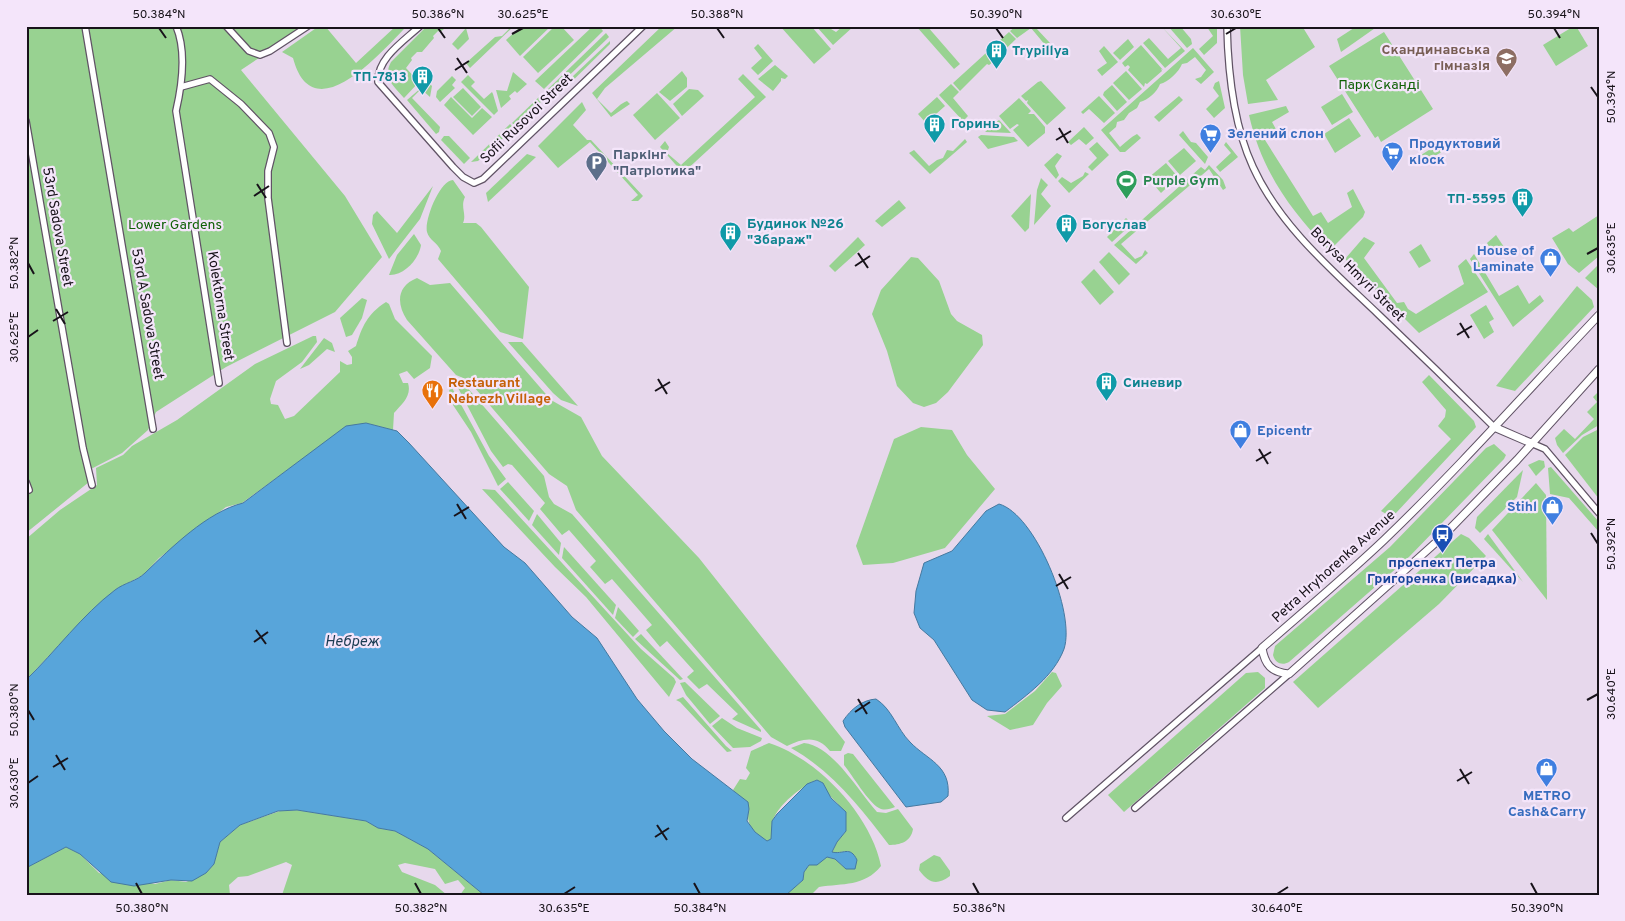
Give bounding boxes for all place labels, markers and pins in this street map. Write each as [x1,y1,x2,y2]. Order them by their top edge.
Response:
building icon: Trypillya [984,39,1008,70]
place label: Скандинавська гімназія [1382,42,1490,75]
place label: Trypillya [1012,43,1069,60]
school or university icon: Скандинавська гімназія [1494,46,1518,77]
building icon: ТП-7813 [411,65,435,96]
place label: ТП-7813 [353,69,407,86]
building icon: Горинь [923,112,947,143]
place label: Горинь [951,116,1000,133]
supermarket icon: Зелений слон [1199,122,1223,153]
place label: Зелений слон [1227,126,1324,143]
place label: Продуктовий кіоск [1409,136,1501,169]
supermarket icon: Продуктовий кіоск [1381,140,1405,171]
place label: Паркінг "Патріотика" [613,147,701,180]
parking icon: Паркінг "Патріотика" [585,151,609,182]
sports icon: Purple Gym [1115,169,1139,200]
place label: Purple Gym [1143,173,1219,190]
building icon: ТП-5595 [1510,187,1534,218]
place label: ТП-5595 [1447,191,1506,208]
building icon: Богуслав [1054,213,1078,244]
place label: Будинок №26 "Збараж" [747,216,844,249]
place label: Богуслав [1082,217,1147,234]
building icon: Будинок №26 "Збараж" [719,220,743,251]
place label: House of Laminate [1473,243,1534,276]
shop icon: House of Laminate [1538,247,1562,278]
building icon: Синевир [1095,371,1119,402]
place label: Restaurant Nebrezh Village [448,375,551,408]
place label: Синевир [1123,375,1182,392]
restaurant icon: Restaurant Nebrezh Village [420,379,444,410]
shop icon: Epicentr [1229,419,1253,450]
place label: Epicentr [1257,423,1312,440]
shop icon: Stihl [1541,495,1565,526]
place label: Stihl [1507,499,1537,516]
bus stop icon: проспект Петра Григоренка (висадка) [1430,523,1454,554]
place label: проспект Петра Григоренка (висадка) [1367,555,1517,588]
shop icon: METRO Cash&Carry [1535,756,1559,787]
place label: METRO Cash&Carry [1508,788,1586,821]

